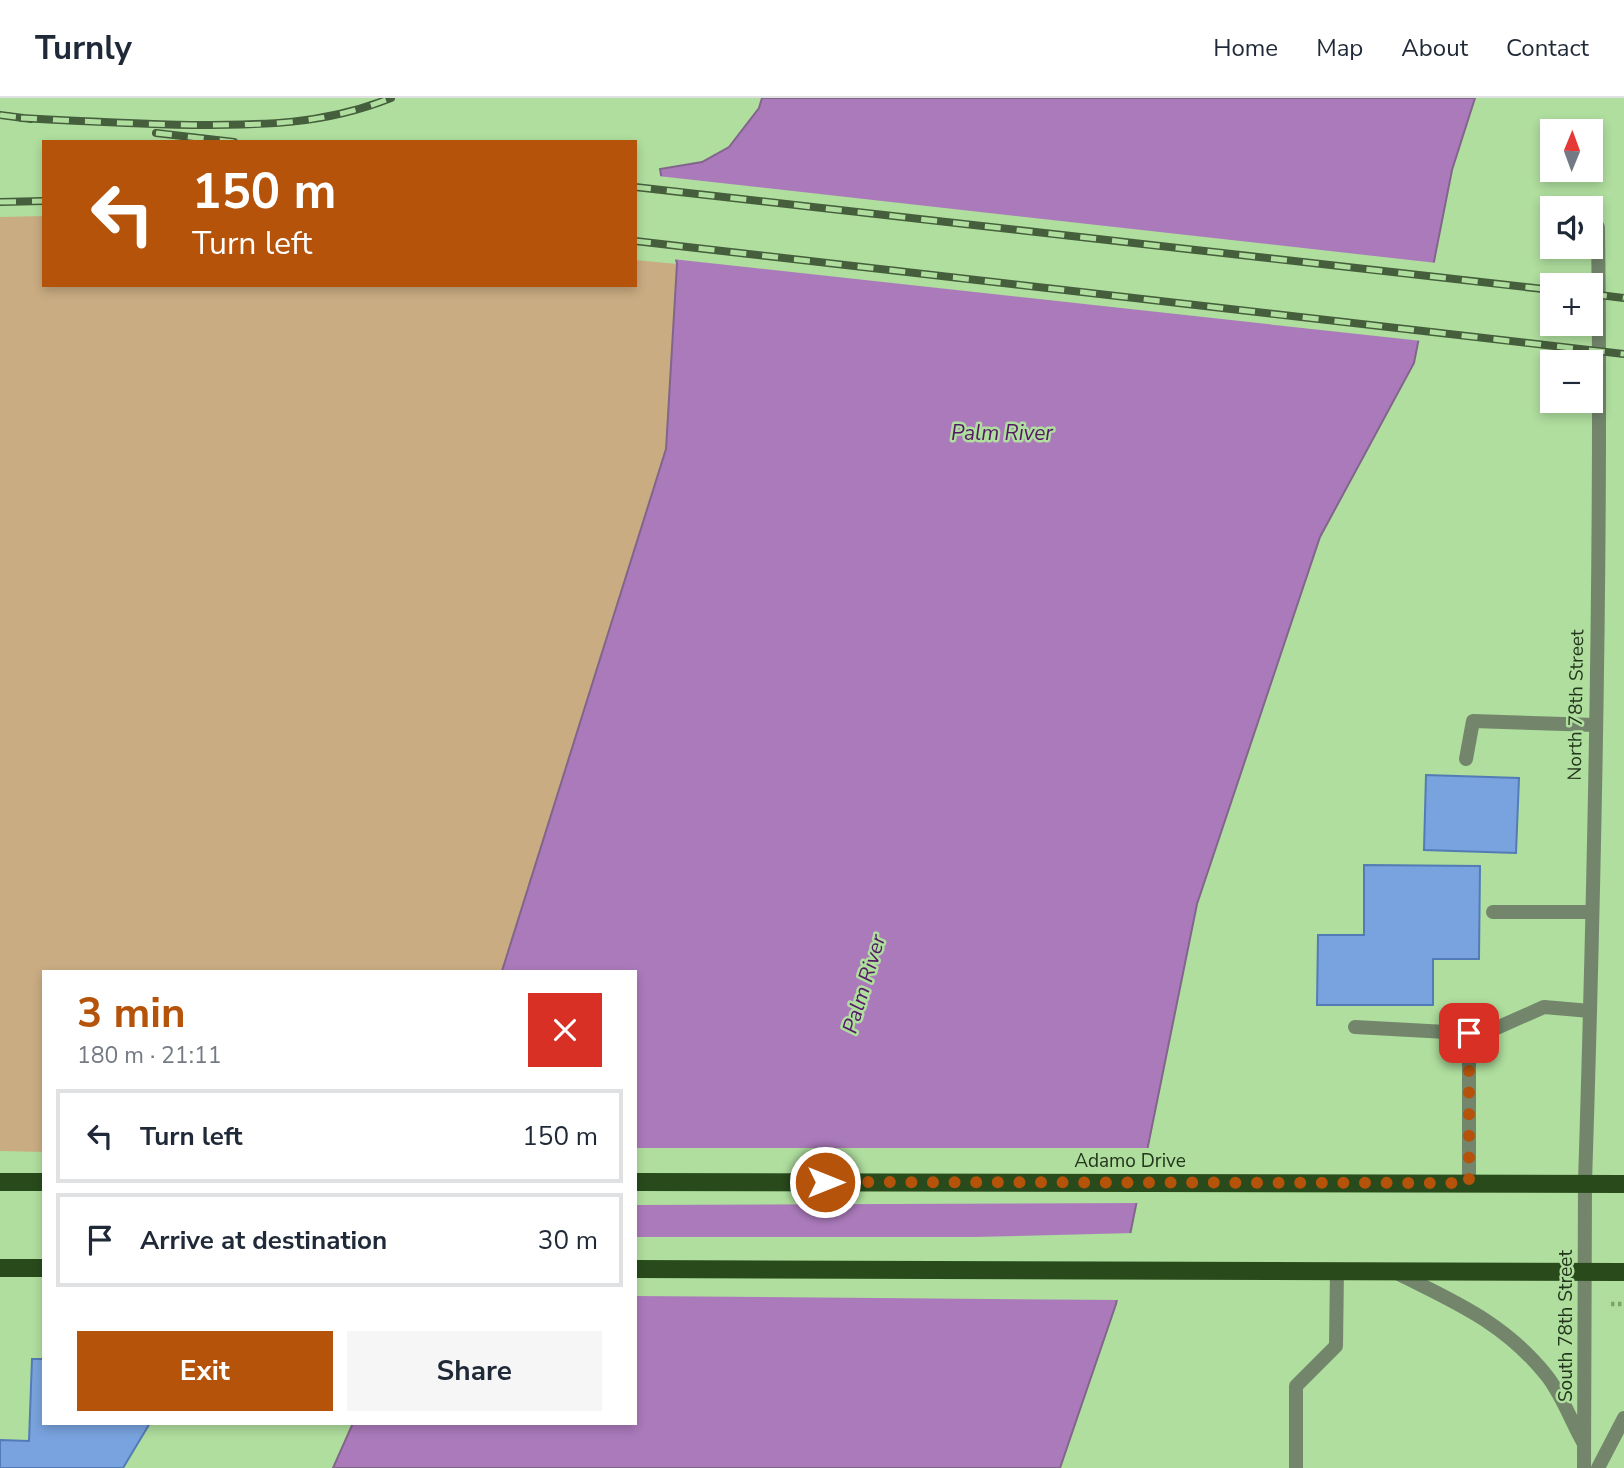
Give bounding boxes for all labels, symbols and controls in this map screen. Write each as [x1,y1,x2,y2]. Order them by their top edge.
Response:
text: Turnly [35,26,132,71]
text: Home [1213,32,1278,64]
text: Map [1316,32,1363,64]
text: About [1401,32,1468,64]
text: Contact [1506,32,1589,64]
north arrow [1540,119,1603,182]
map controls [1540,119,1603,413]
text: 150 m [192,158,336,225]
icon: left [77,168,168,259]
button: sound [1540,196,1603,259]
text: Turn left [192,222,312,265]
button: + [1540,273,1603,336]
button: − [1540,350,1603,413]
water label: Palm River [951,419,1053,447]
street label: North 78th Street [1562,629,1590,781]
water label: Palm River [836,931,892,1037]
text: 3 min [77,985,186,1042]
button: close [528,993,602,1067]
pin [1439,1003,1499,1063]
icon: arrive [1450,1014,1488,1052]
text: 180 m · 21:11 [77,1040,222,1071]
icon: left [81,1117,119,1155]
text: Turn left [140,1119,243,1154]
text: 150 m [522,1119,598,1154]
position arrow [788,1145,862,1219]
street label: Adamo Drive [1074,1148,1186,1174]
icon: arrive [81,1221,119,1259]
text: Arrive at destination [140,1223,387,1258]
text: 30 m [538,1223,598,1258]
street label: South 78th Street [1553,1250,1579,1402]
button: Exit [77,1331,333,1411]
button: Share [347,1331,602,1411]

